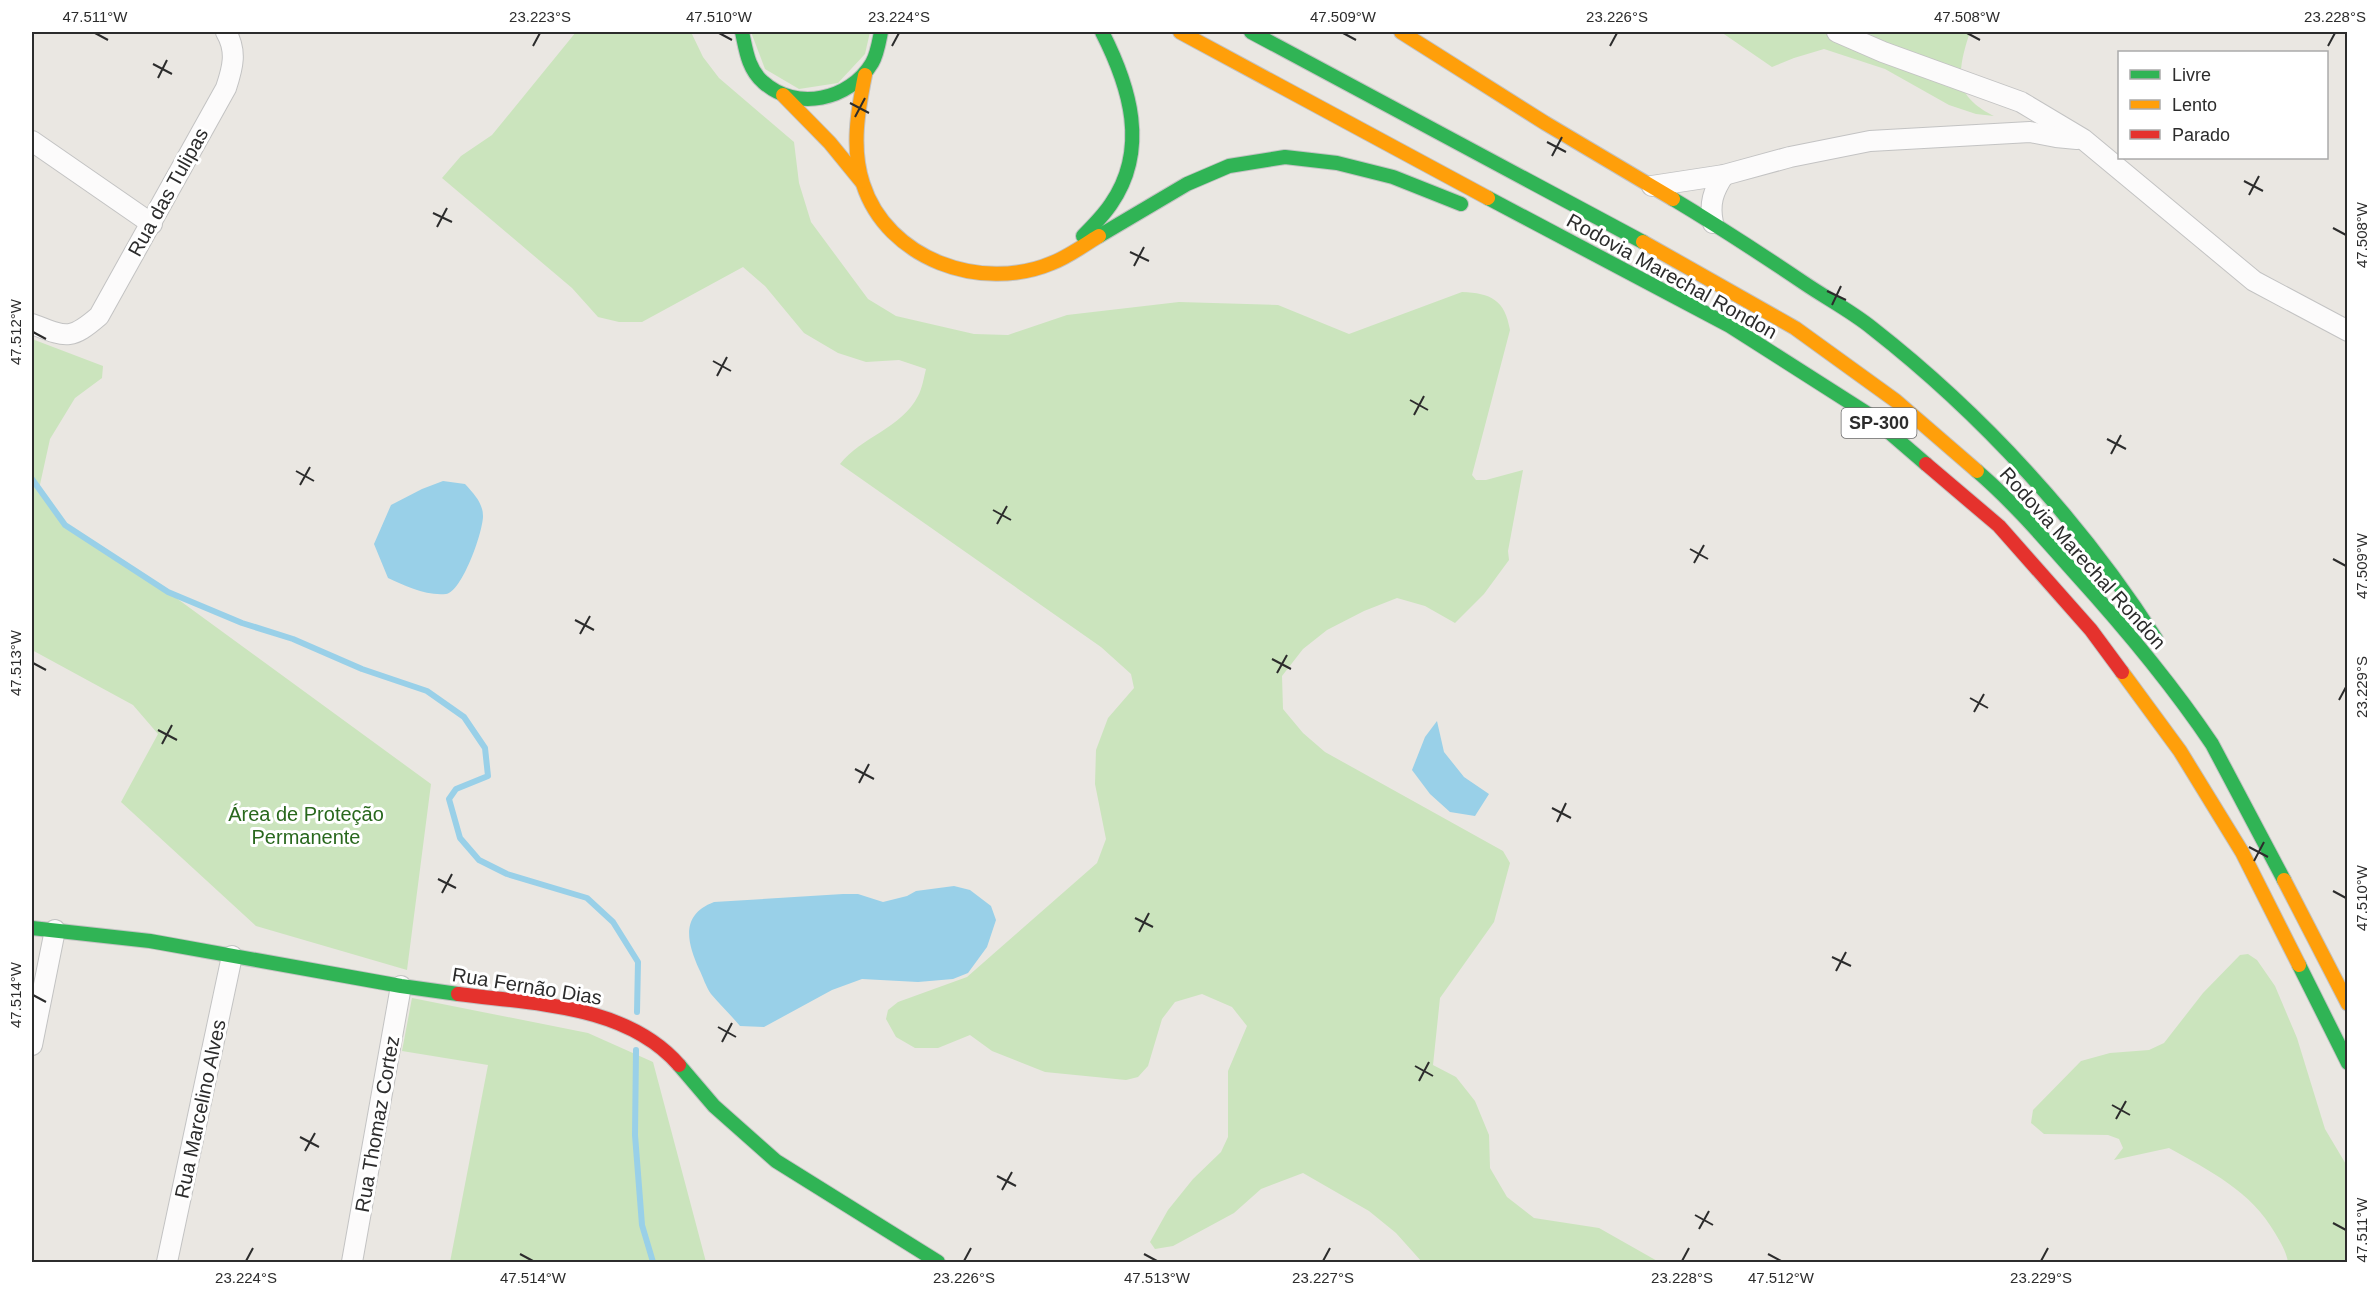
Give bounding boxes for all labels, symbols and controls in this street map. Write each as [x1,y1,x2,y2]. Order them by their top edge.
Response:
text: 47.511°W [63,8,128,25]
text: 23.223°S [509,8,571,25]
text: 47.510°W [686,8,753,25]
text: 23.224°S [868,8,930,25]
text: 47.509°W [1310,8,1377,25]
text: 23.226°S [1586,8,1648,25]
text: 47.508°W [1934,8,2001,25]
text: 23.228°S [2304,8,2366,25]
legend [2118,51,2328,159]
text: Livre [2172,65,2211,85]
text: Lento [2172,95,2217,115]
street label: Rua das Tulipas [124,124,212,260]
text: Parado [2172,125,2230,145]
text: 47.508°W [2353,201,2370,268]
street label: Rodovia Marechal Rondon [1563,209,1781,343]
text: 47.512°W [7,298,24,365]
road number: SP-300 [1842,408,1916,438]
street label: Rodovia Marechal Rondon [1996,463,2170,653]
text: 47.509°W [2353,532,2370,599]
text: 47.513°W [7,629,24,696]
text: 23.229°S [2353,656,2370,718]
park label: Área de Proteção Permanente [228,803,384,848]
text: 47.510°W [2353,864,2370,931]
text: 47.514°W [7,961,24,1028]
street label: Rua Fernão Dias [451,963,603,1009]
street label: Rua Marcelino Alves [170,1018,230,1200]
street label: Rua Thomaz Cortez [351,1034,403,1214]
text: 47.511°W [2353,1197,2370,1262]
text: 23.224°S [215,1269,277,1286]
text: 47.514°W [500,1269,567,1286]
text: 23.226°S [933,1269,995,1286]
text: 47.513°W [1124,1269,1191,1286]
text: 23.227°S [1292,1269,1354,1286]
text: 23.228°S [1651,1269,1713,1286]
text: 47.512°W [1748,1269,1815,1286]
text: 23.229°S [2010,1269,2072,1286]

